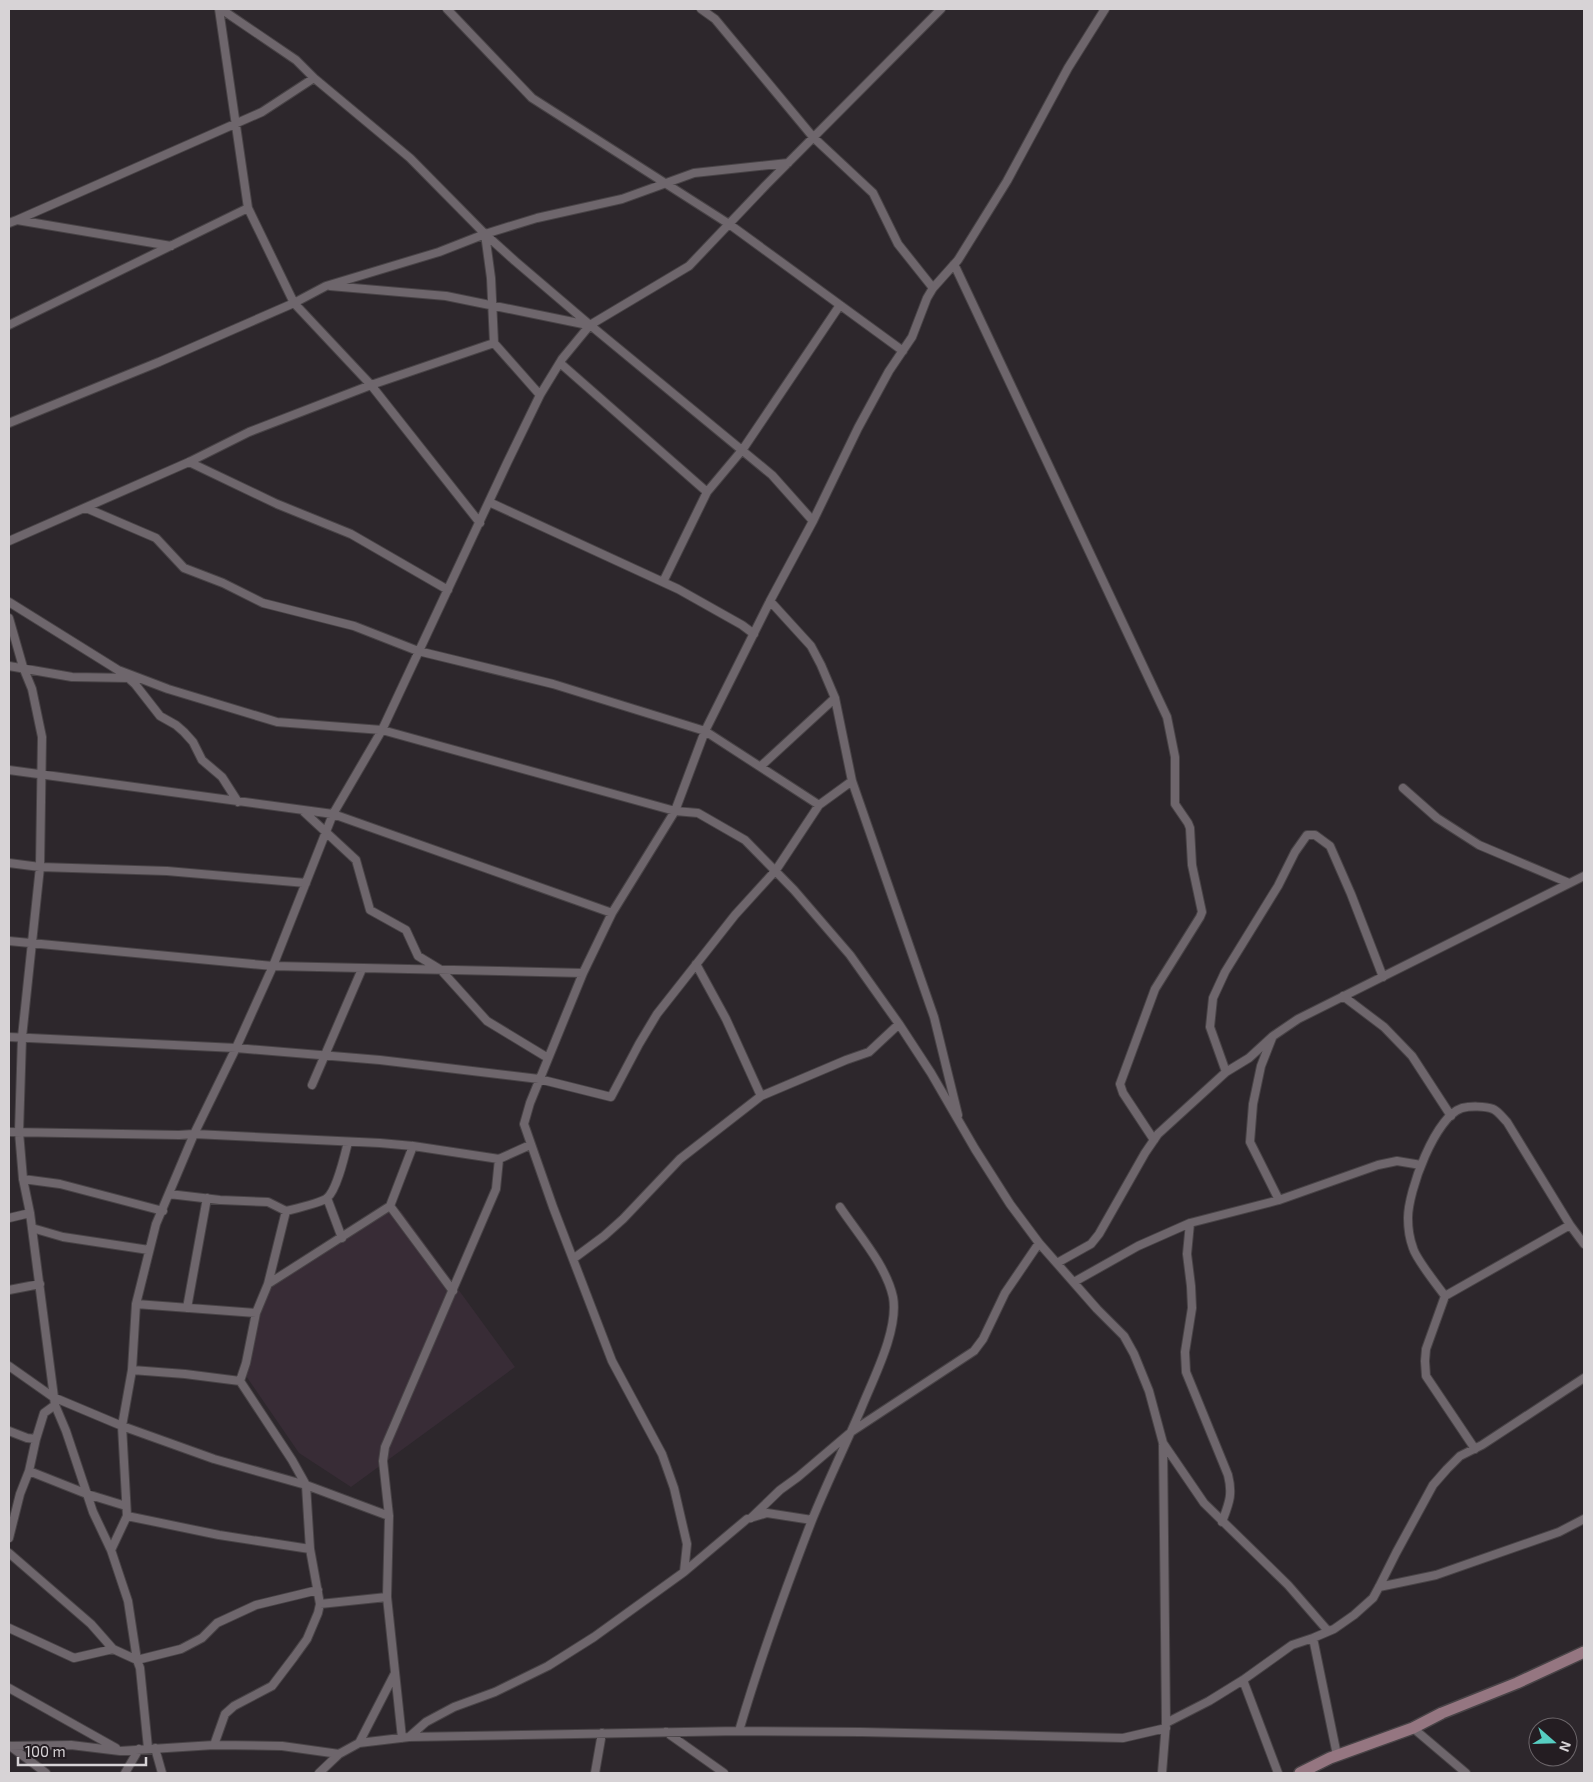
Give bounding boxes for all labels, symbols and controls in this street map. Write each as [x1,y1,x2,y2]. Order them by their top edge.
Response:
north arrow [1528,1717,1578,1767]
scale bar [18,1734,145,1766]
text: N [1556,1739,1575,1754]
text: 100 m [25,1742,66,1760]

